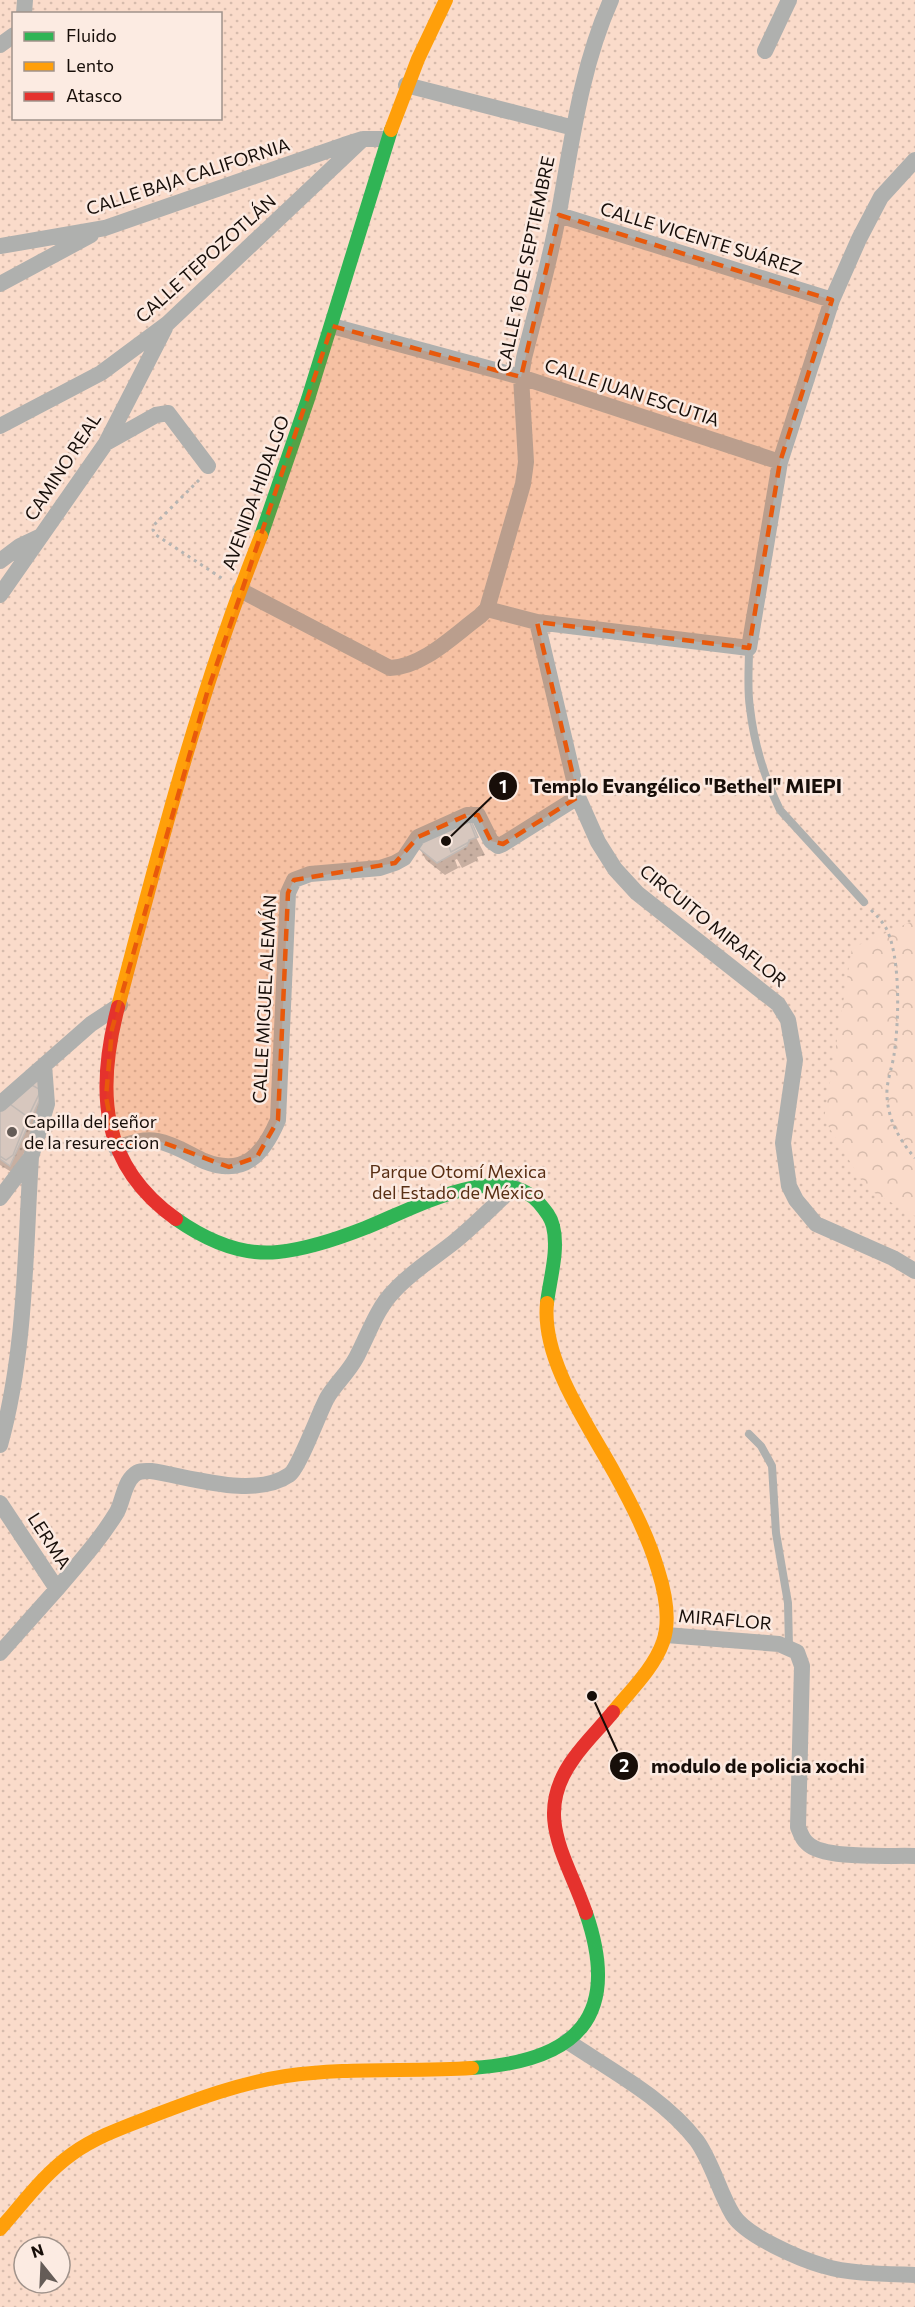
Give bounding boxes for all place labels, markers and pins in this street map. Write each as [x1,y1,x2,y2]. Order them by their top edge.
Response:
callout: Templo Evangélico "Bethel" MIEPI [488,767,854,805]
place label: Capilla del señor de la resureccion [24,1110,159,1153]
marker: Capilla del señor de la resureccion [5,1125,19,1139]
callout: modulo de policia xochi [609,1747,877,1785]

